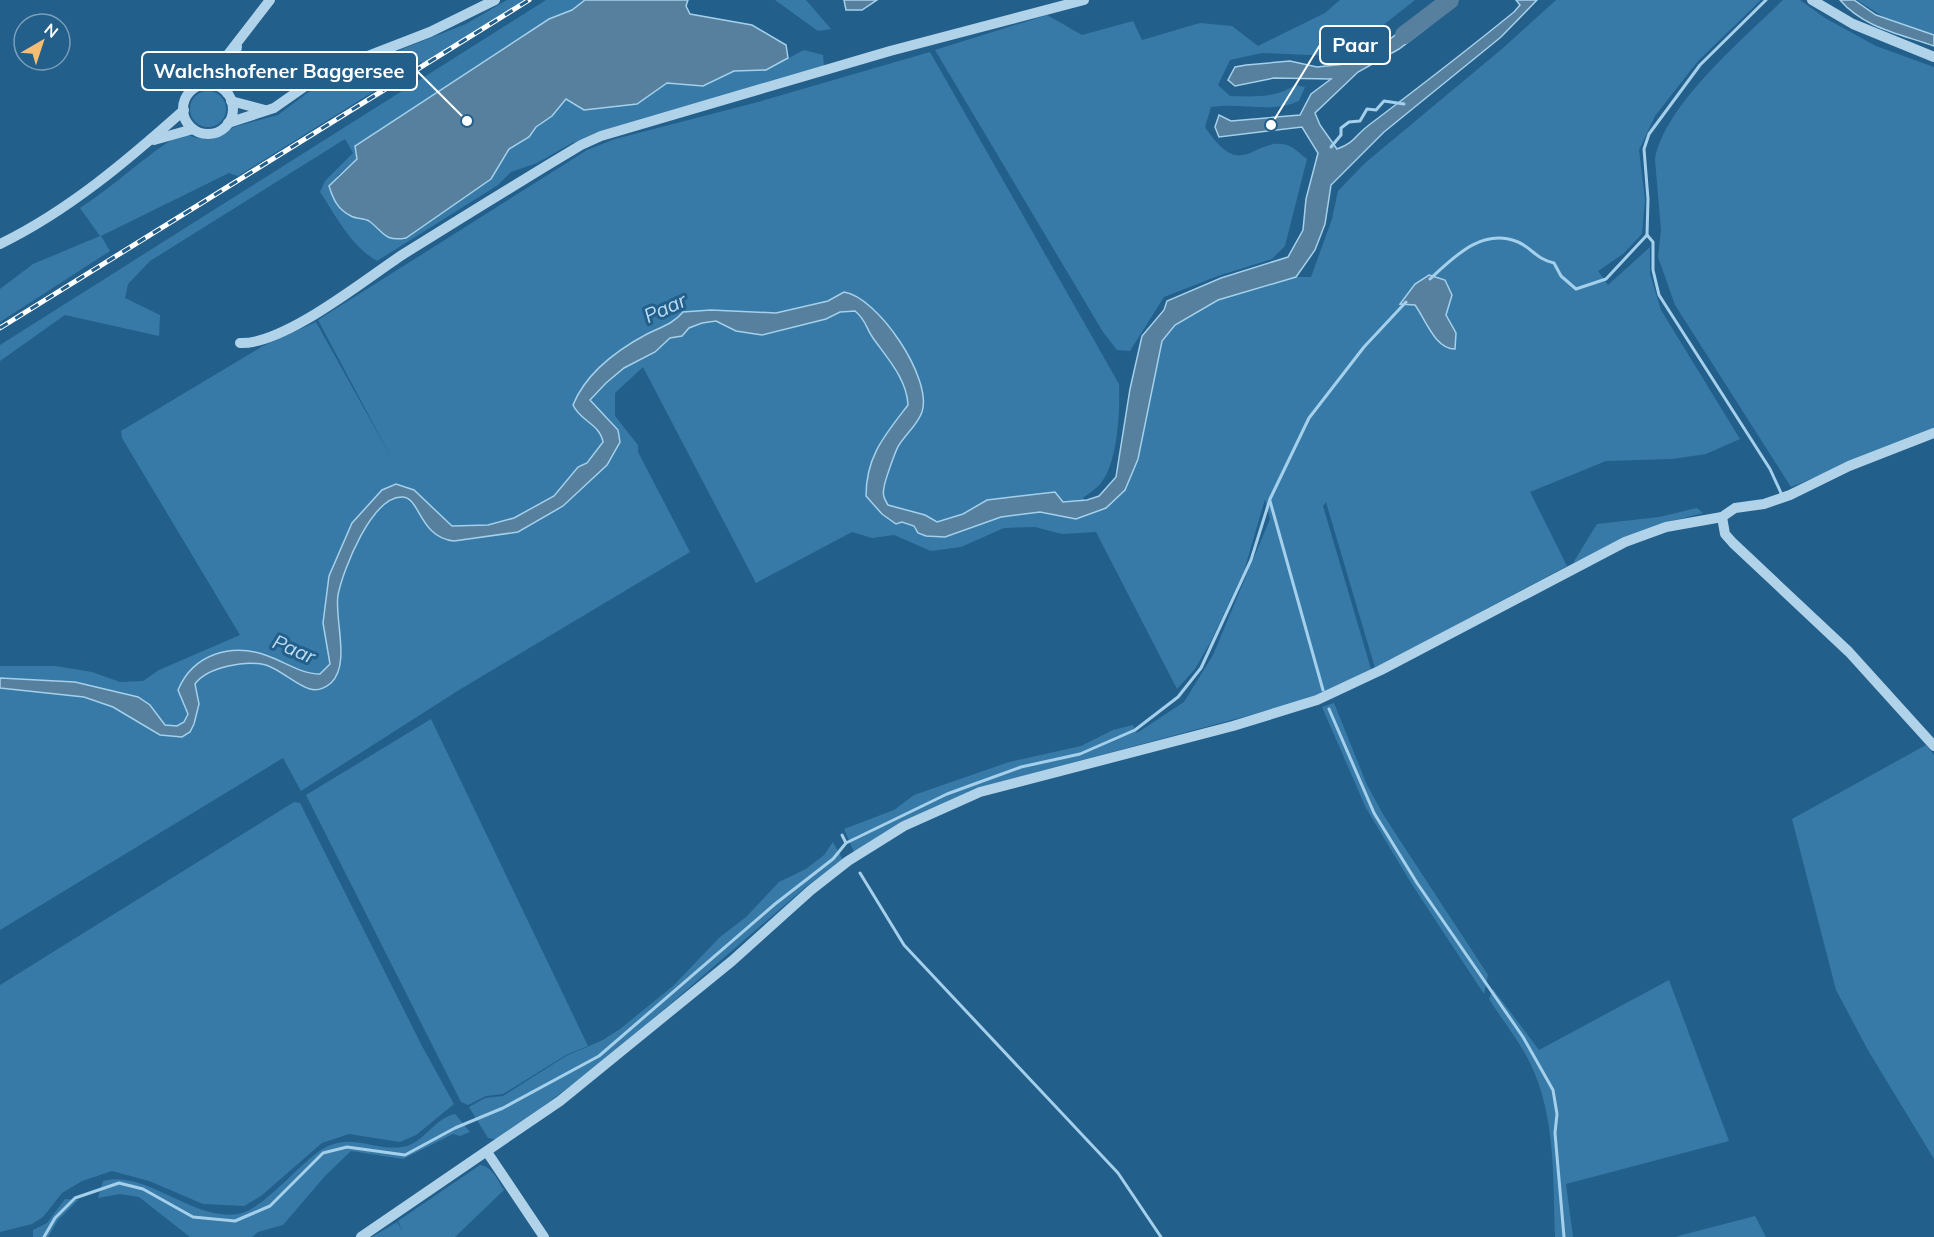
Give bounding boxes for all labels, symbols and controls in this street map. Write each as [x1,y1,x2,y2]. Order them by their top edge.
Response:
north arrow [12,12,72,72]
text: N [40,19,62,42]
callout: Paar [1320,26,1390,64]
text: Paar [1332,32,1378,57]
callout: Walchshofener Baggersee [142,52,417,90]
text: Walchshofener Baggersee [154,58,405,83]
water label: Paar [640,287,691,328]
water label: Paar [269,628,320,669]

